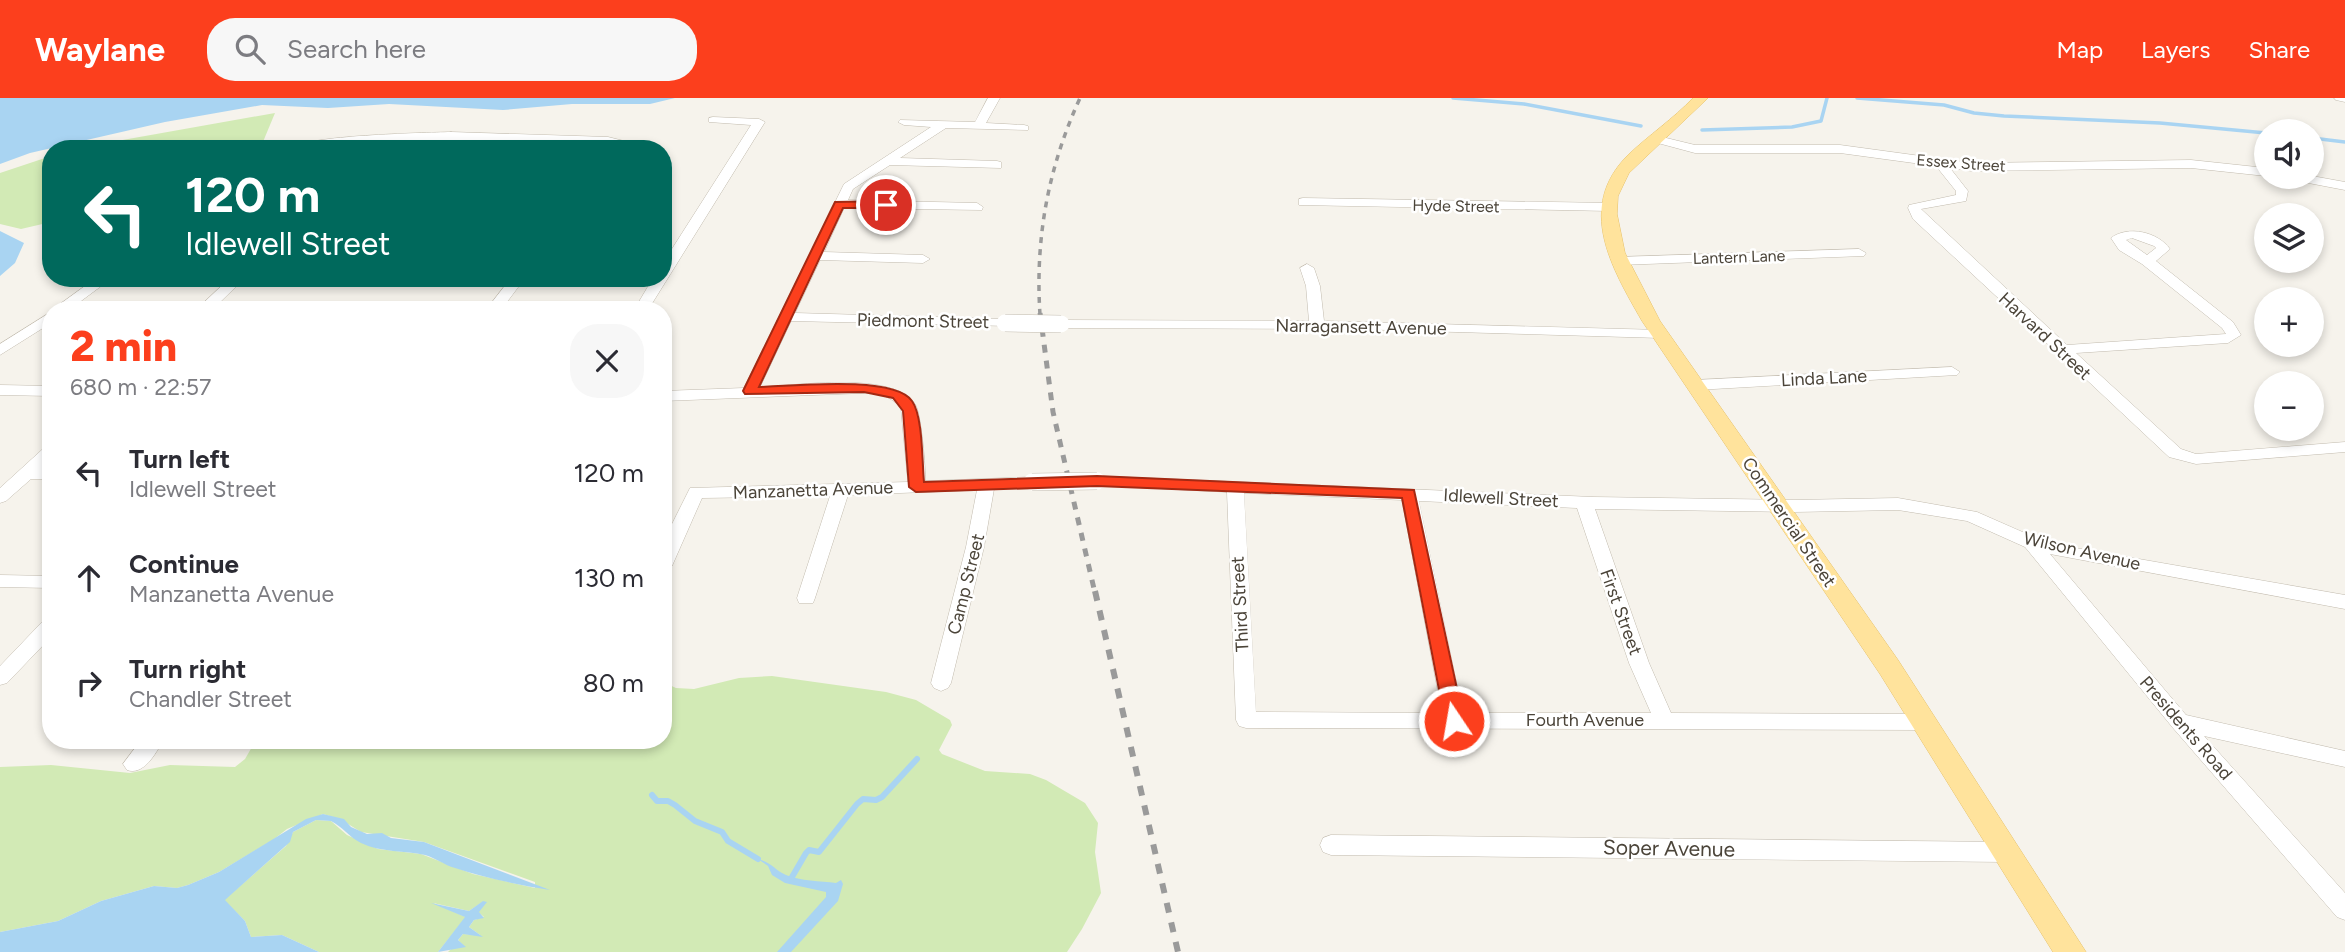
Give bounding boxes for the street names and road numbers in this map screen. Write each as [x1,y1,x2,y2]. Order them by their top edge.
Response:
street label: Essex Street [1916,150,2006,176]
street label: Hyde Street [1412,196,1500,216]
street label: Lantern Lane [1692,246,1786,268]
street label: Harvard Street [1994,288,2096,385]
street label: Piedmont Street [857,309,990,333]
street label: Narragansett Avenue [1275,315,1447,339]
street label: Linda Lane [1780,365,1868,391]
street label: Commercial Street [1737,453,1841,591]
street label: Manzanetta Avenue [732,476,894,504]
street label: Idlewell Street [1443,484,1559,512]
street label: Wilson Avenue [2021,527,2143,575]
street label: Camp Street [943,531,989,637]
street label: Third Street [1227,555,1253,652]
street label: First Street [1595,566,1647,658]
street label: Presidents Road [2135,672,2237,784]
street label: Fourth Avenue [1526,709,1644,731]
street label: Soper Avenue [1603,834,1735,862]

